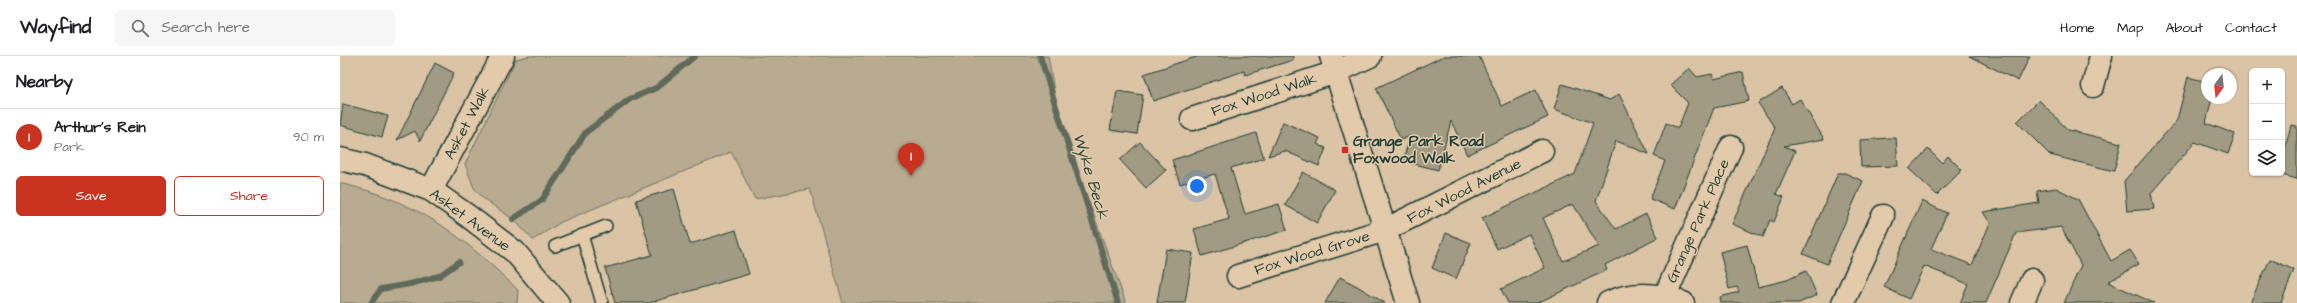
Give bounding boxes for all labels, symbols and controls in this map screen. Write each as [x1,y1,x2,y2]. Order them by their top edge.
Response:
search box [115,10,395,46]
text: Wayfind [20,14,91,41]
icon: search [129,17,151,39]
text: Search here [161,17,250,38]
text: Home [2060,18,2095,38]
text: Map [2117,18,2143,38]
text: About [2165,18,2203,38]
text: Contact [2225,18,2277,38]
street label: Fox Wood Walk [1208,68,1320,122]
north arrow [2201,68,2237,104]
map controls [2249,68,2285,176]
button: + [2249,68,2285,104]
text: Nearby [16,70,73,94]
street label: Asket Walk [439,83,495,163]
button: − [2249,104,2285,140]
text: Arthur's Rein [54,117,146,138]
text: 1 [28,128,30,146]
text: 90 m [293,128,324,146]
water label: Wyke Beck [1067,130,1115,223]
place label: Grange Park Road Foxwood Walk [1353,131,1484,169]
text: Park [54,138,84,156]
button: layers [2249,140,2285,176]
pin: 1 [898,143,924,176]
marker: Grange Park Road Foxwood Walk [1340,145,1350,155]
street label: Fox Wood Avenue [1403,153,1525,229]
street label: Grange Park Place [1661,156,1736,287]
button: Save [16,176,166,216]
button: Share [174,176,324,216]
your location [1187,176,1207,196]
street label: Asket Avenue [425,184,515,256]
street label: Fox Wood Grove [1252,225,1372,281]

